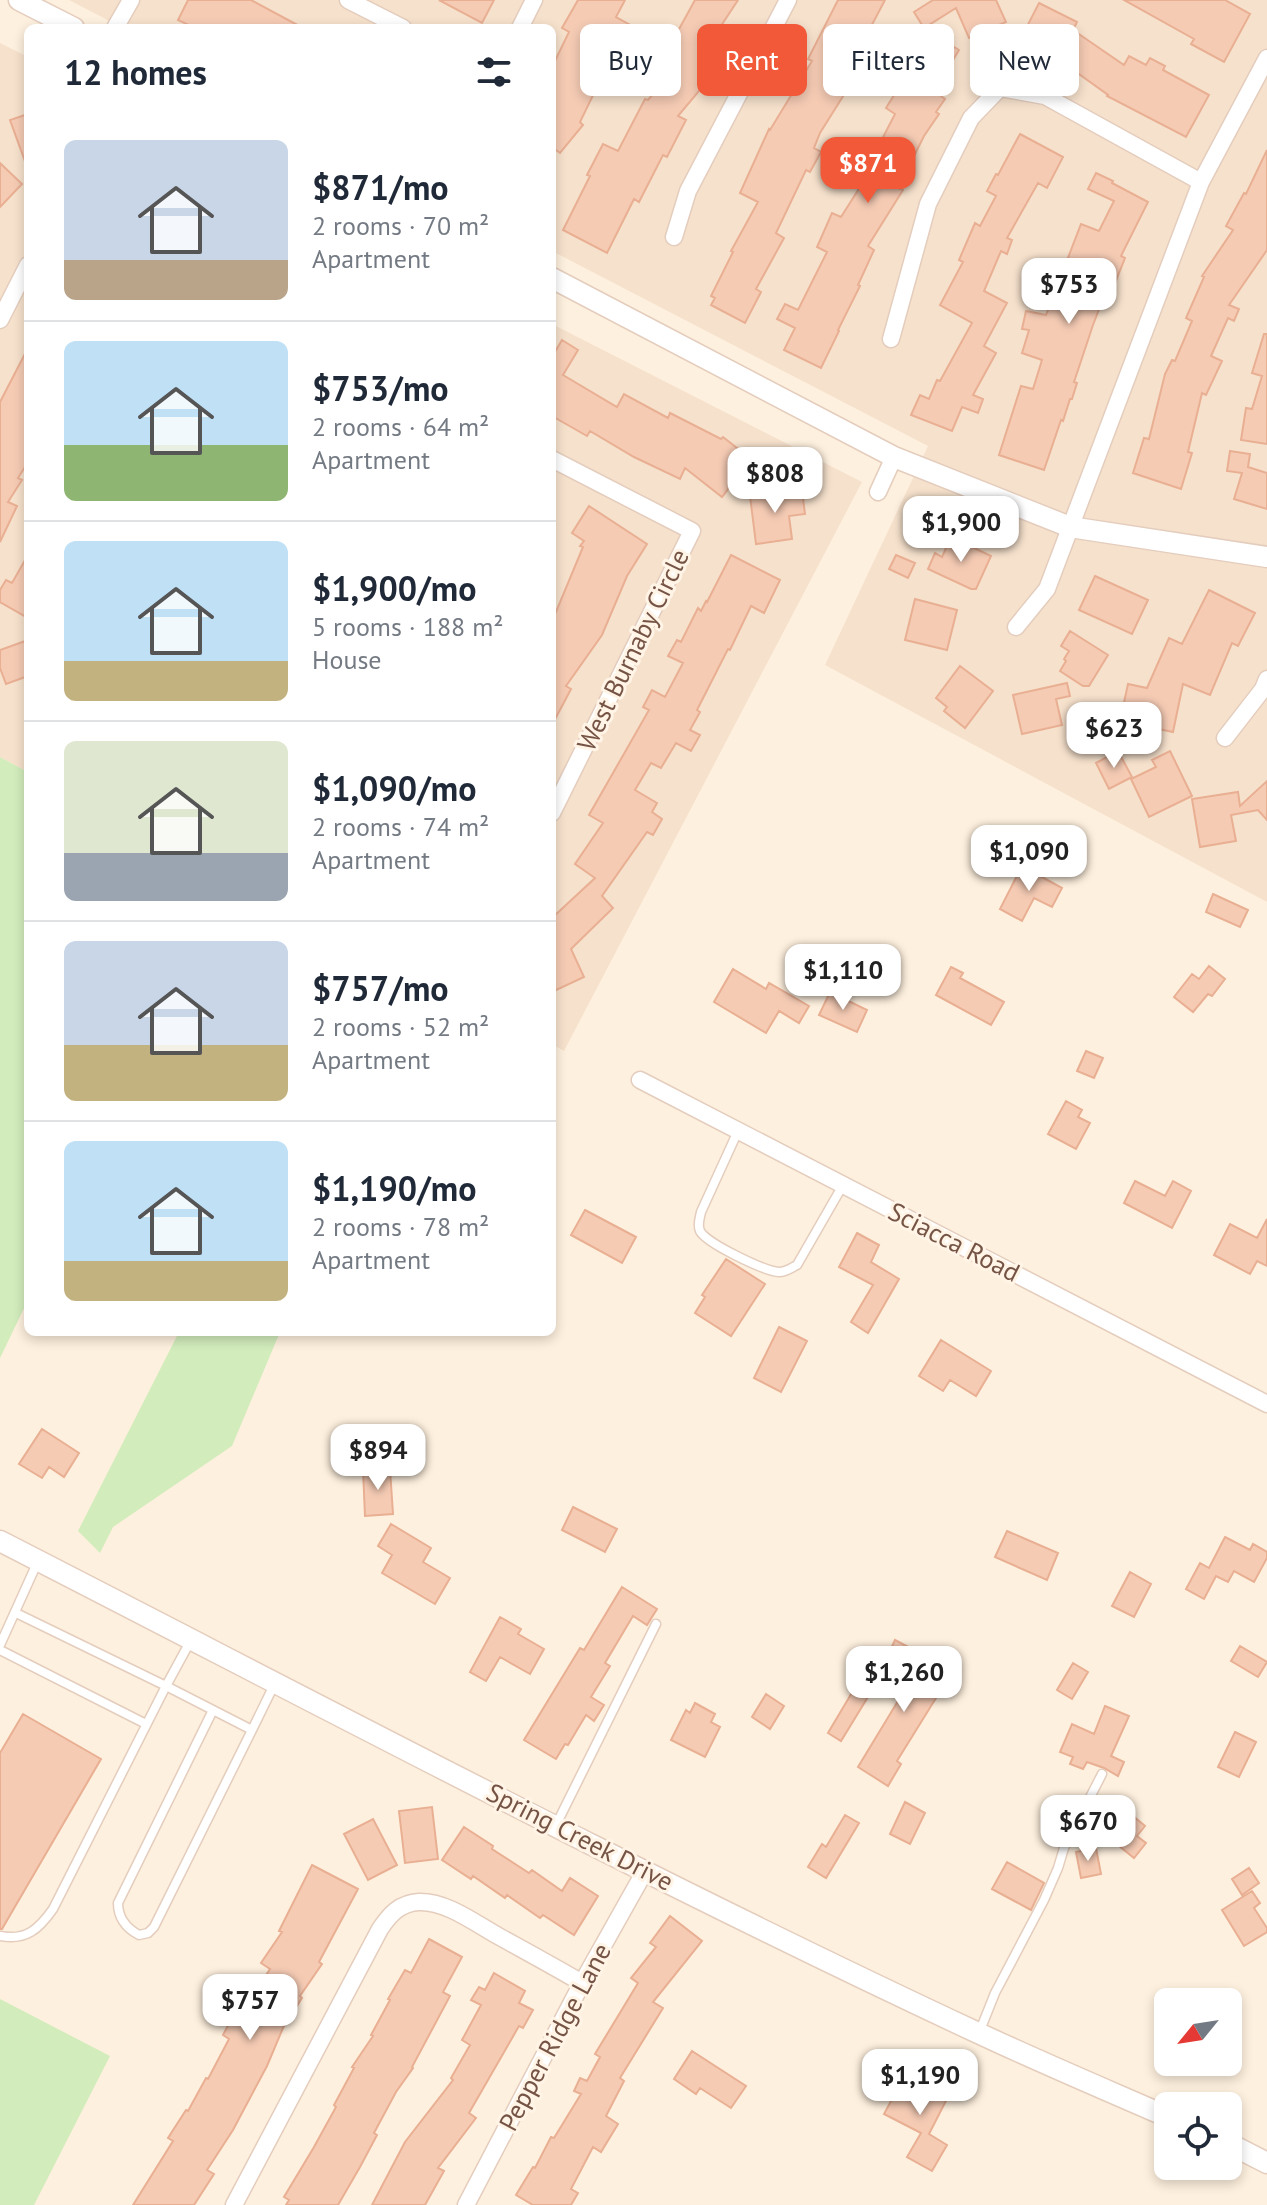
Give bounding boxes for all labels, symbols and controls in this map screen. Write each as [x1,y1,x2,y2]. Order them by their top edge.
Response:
chip: Buy [580,24,681,96]
chip: Rent [697,24,807,96]
chip: Filters [823,24,954,96]
chip: New [970,24,1079,96]
text: 12 homes [64,50,207,94]
icon: filters [472,50,516,94]
pin: $871 [821,137,915,205]
text: $871 [839,146,897,179]
text: $871/mo [312,165,449,209]
icon: home [128,172,224,268]
text: 2 rooms · 70 m² [312,209,489,242]
text: Apartment [312,242,430,275]
pin: $753 [1022,258,1116,326]
text: $753 [1040,267,1098,300]
text: $753/mo [312,366,449,410]
icon: home [128,373,224,469]
text: 2 rooms · 64 m² [312,410,489,443]
text: Apartment [312,443,430,476]
pin: $808 [728,447,822,515]
text: $808 [746,456,804,489]
pin: $1,900 [896,496,1026,564]
text: $1,900 [921,505,1001,538]
street label: West Burnaby Circle [569,543,696,756]
text: $1,900/mo [312,566,476,610]
icon: home [128,573,224,669]
text: 5 rooms · 188 m² [312,610,504,643]
text: House [312,643,382,676]
pin: $623 [1067,702,1161,770]
text: $623 [1085,711,1143,744]
text: $1,090/mo [312,766,476,810]
icon: home [128,773,224,869]
text: 2 rooms · 74 m² [312,810,489,843]
pin: $1,090 [964,825,1094,893]
text: $1,090 [989,834,1069,867]
text: Apartment [312,843,430,876]
pin: $1,110 [778,944,908,1012]
text: $1,110 [803,953,883,986]
text: $757/mo [312,966,449,1010]
icon: home [128,973,224,1069]
text: 2 rooms · 52 m² [312,1010,489,1043]
text: Apartment [312,1043,430,1076]
text: $1,190/mo [312,1166,476,1210]
icon: home [128,1173,224,1269]
street label: Sciacca Road [883,1194,1025,1289]
text: 2 rooms · 78 m² [312,1210,489,1243]
text: Apartment [312,1243,430,1276]
pin: $894 [331,1424,425,1492]
text: $894 [349,1433,407,1466]
pin: $1,260 [839,1646,969,1714]
text: $1,260 [864,1655,944,1688]
street label: Spring Creek Drive [481,1775,679,1898]
pin: $670 [1041,1795,1135,1863]
text: $670 [1059,1804,1117,1837]
street label: Pepper Ridge Lane [491,1937,618,2136]
pin: $757 [203,1974,297,2042]
text: $757 [221,1983,279,2016]
north arrow [1154,1988,1242,2076]
map controls [1154,1988,1242,2180]
pin: $1,190 [855,2049,985,2117]
text: $1,190 [880,2058,960,2091]
button: locate [1154,2092,1242,2180]

